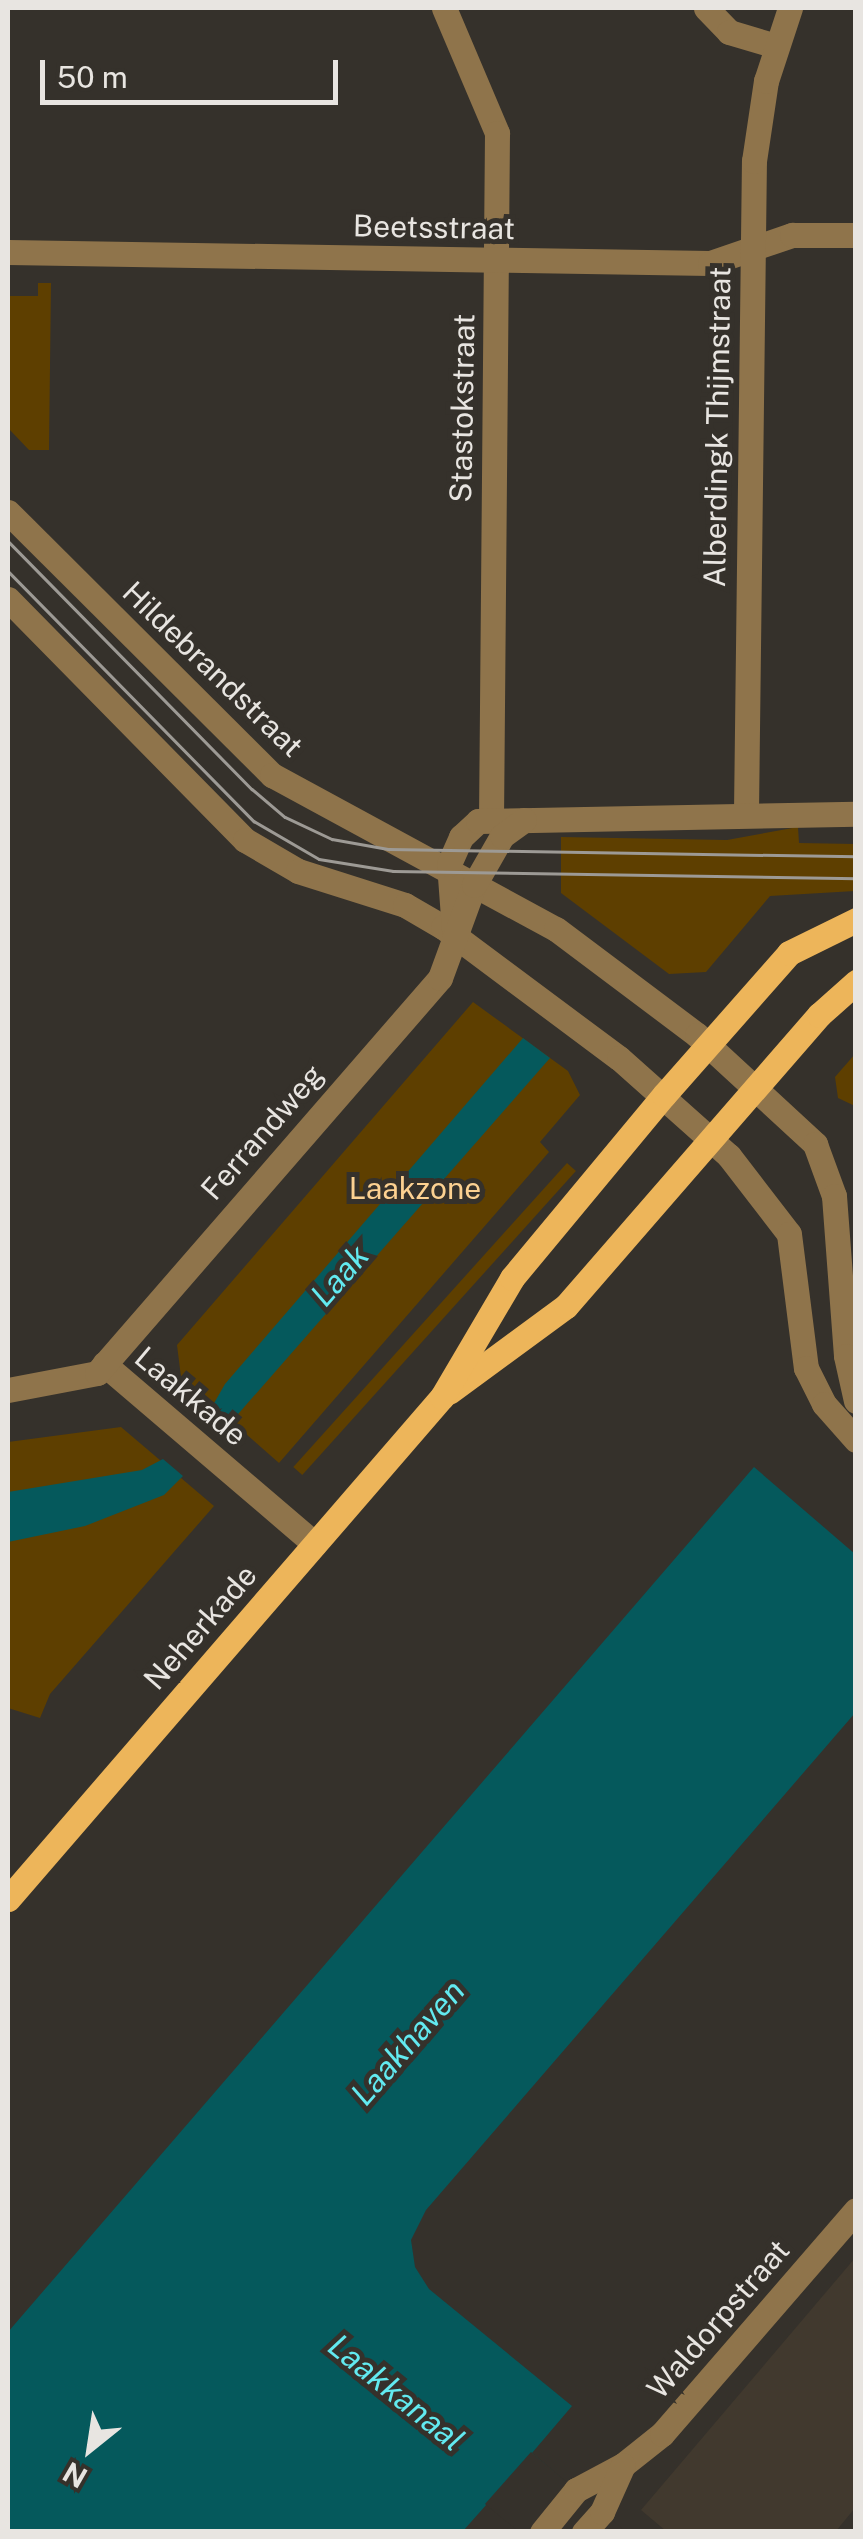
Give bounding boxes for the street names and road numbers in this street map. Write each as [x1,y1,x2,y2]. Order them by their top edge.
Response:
street label: Beetsstraat [353,208,515,246]
street label: Alberdingk Thijmstraat [696,266,738,588]
street label: Stastokstraat [442,313,482,503]
street label: Hildebrandstraat [115,574,311,764]
street label: Ferrandweg [193,1057,331,1207]
street label: Laakkade [128,1339,254,1453]
street label: Neherkade [136,1557,264,1697]
street label: Waldorpstraat [639,2232,797,2406]

